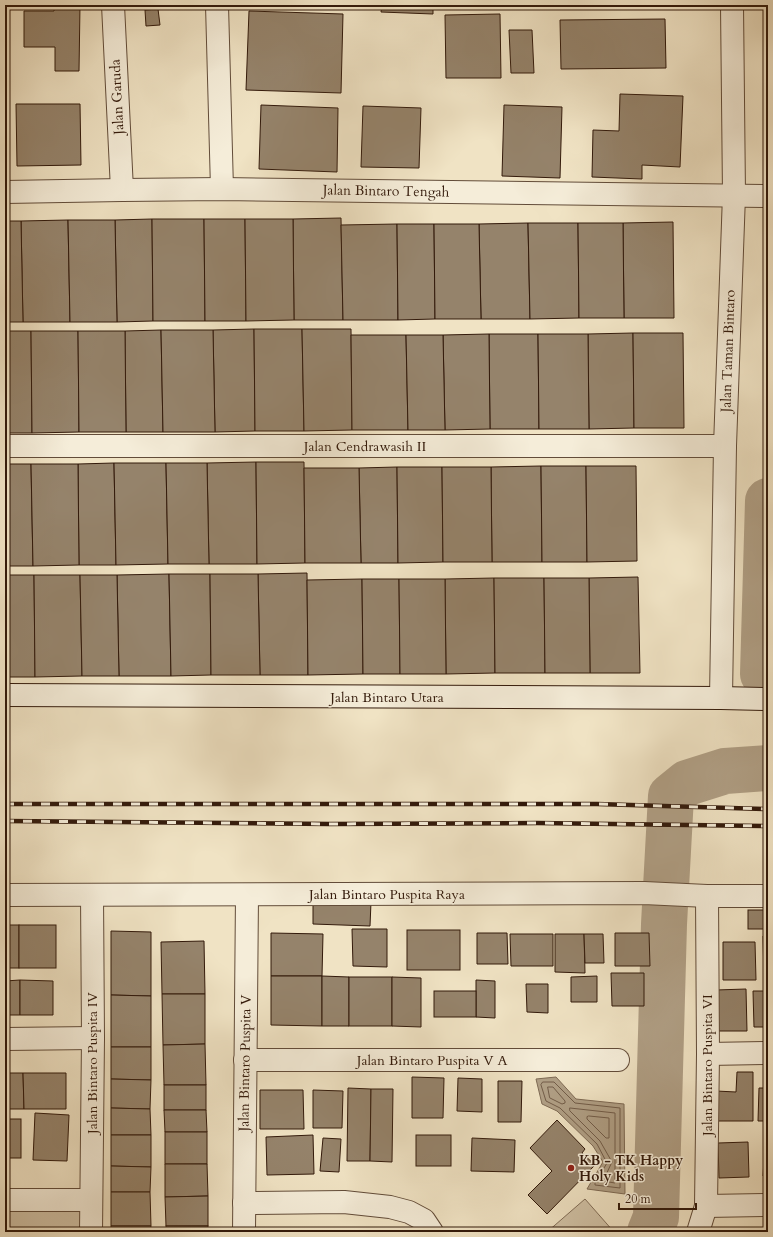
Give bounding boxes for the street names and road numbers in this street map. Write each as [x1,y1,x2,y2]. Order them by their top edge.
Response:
street label: Jalan Garuda [106,59,129,137]
street label: Jalan Bintaro Tengah [321,180,450,202]
street label: Jalan Taman Bintaro [716,289,740,415]
street label: Jalan Cendrawasih II [302,437,427,456]
street label: Jalan Bintaro Utara [328,688,444,707]
street label: Jalan Bintaro Puspita Raya [307,885,465,904]
street label: Jalan Bintaro Puspita IV [83,991,102,1136]
street label: Jalan Bintaro Puspita V [234,994,256,1134]
street label: Jalan Bintaro Puspita VI [698,994,717,1138]
street label: Jalan Bintaro Puspita V A [355,1051,507,1070]

